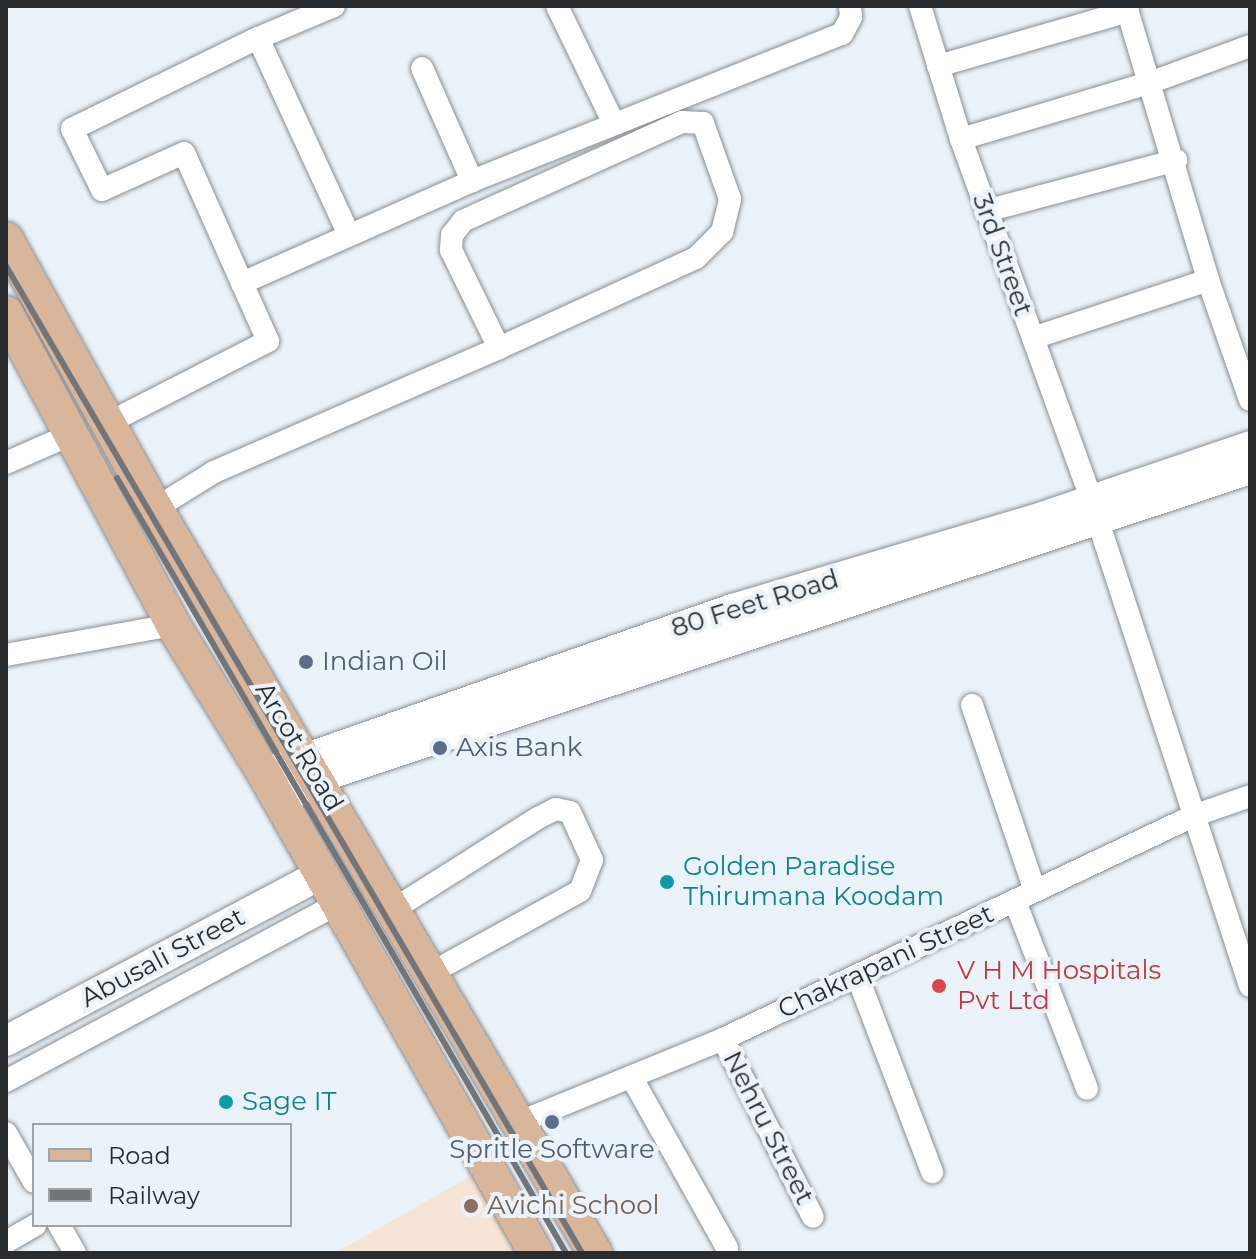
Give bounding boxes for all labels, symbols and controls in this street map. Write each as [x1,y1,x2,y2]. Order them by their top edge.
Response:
street label: 3rd Street [965,190,1039,320]
street label: 80 Feet Road [668,564,842,644]
place label: Indian Oil [322,646,448,678]
marker: Indian Oil [297,653,315,671]
street label: Arcot Road [248,677,350,817]
place label: Axis Bank [456,732,582,764]
marker: Axis Bank [431,739,449,757]
place label: Golden Paradise Thirumana Koodam [683,851,944,912]
marker: Golden Paradise Thirumana Koodam [658,873,676,891]
street label: Chakrapani Street [773,898,999,1026]
street label: Abusali Street [76,902,250,1014]
place label: V H M Hospitals Pvt Ltd [957,955,1161,1016]
marker: V H M Hospitals Pvt Ltd [928,975,950,997]
street label: Nehru Street [716,1046,820,1210]
place label: Sage IT [242,1086,336,1118]
marker: Sage IT [217,1093,235,1111]
marker: Spritle Software [543,1113,561,1131]
legend [32,1123,292,1227]
place label: Spritle Software [449,1134,655,1166]
text: Road [108,1141,171,1170]
text: Railway [108,1181,200,1210]
place label: Avichi School [487,1190,659,1222]
marker: Avichi School [462,1197,480,1215]

